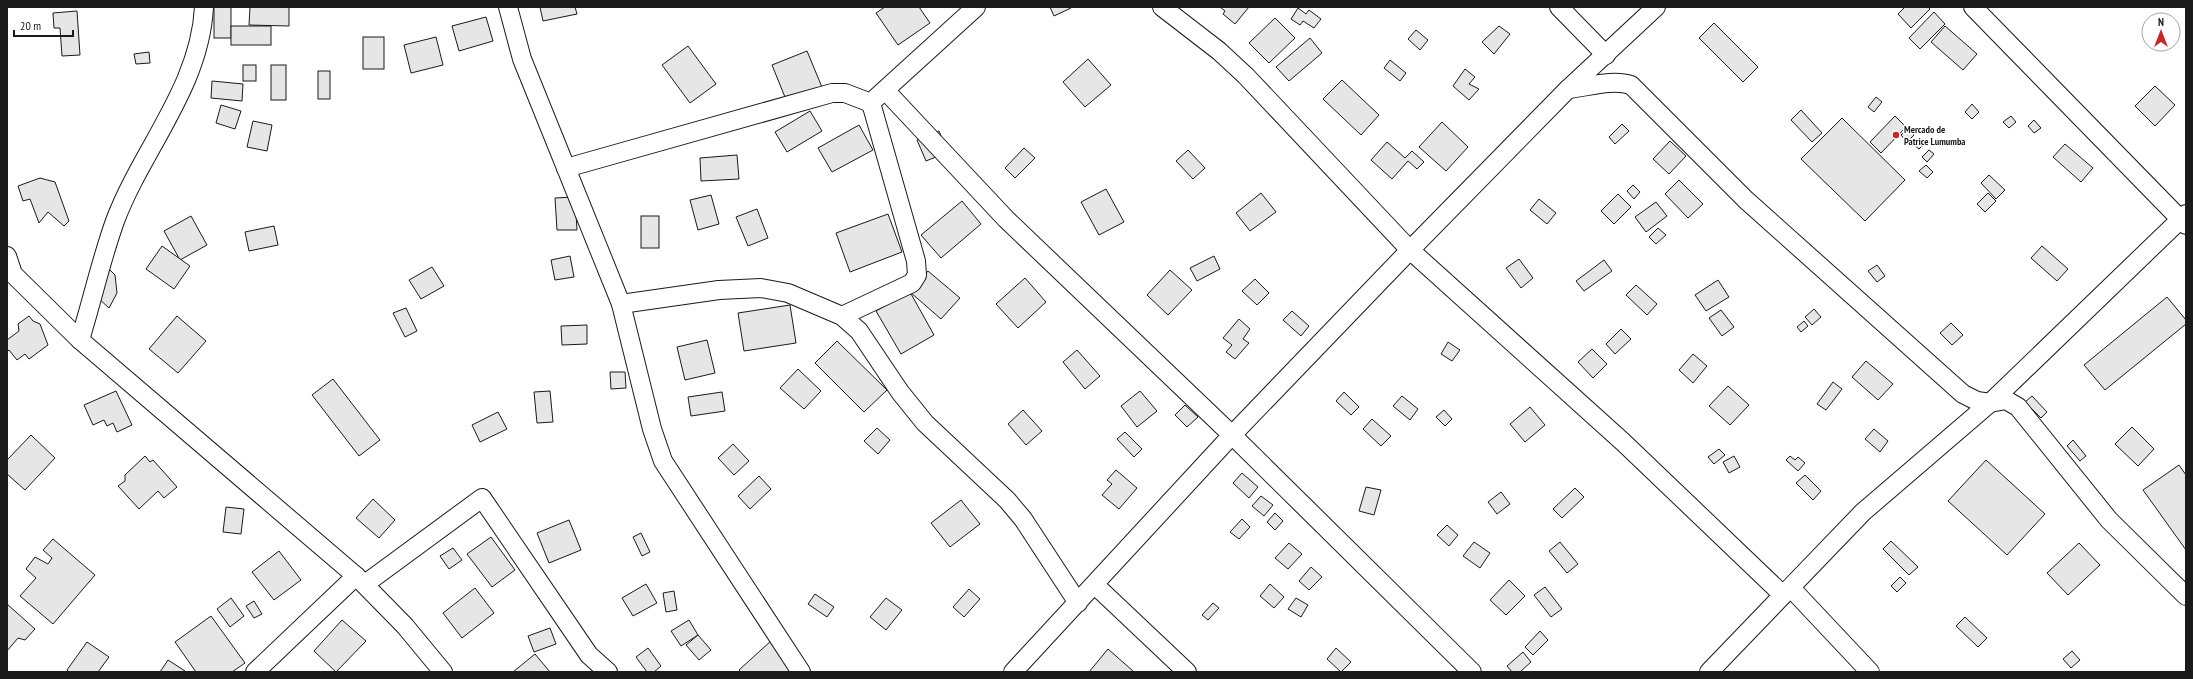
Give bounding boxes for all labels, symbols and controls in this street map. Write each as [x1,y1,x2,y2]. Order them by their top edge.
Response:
scale bar [14,12,73,38]
north arrow [2141,12,2181,52]
text: N [2158,15,2164,29]
text: 20 m [20,18,41,33]
place label: Mercado de Patrice Lumumba [1904,123,1965,148]
marker: Mercado de Patrice Lumumba [1891,130,1901,140]

